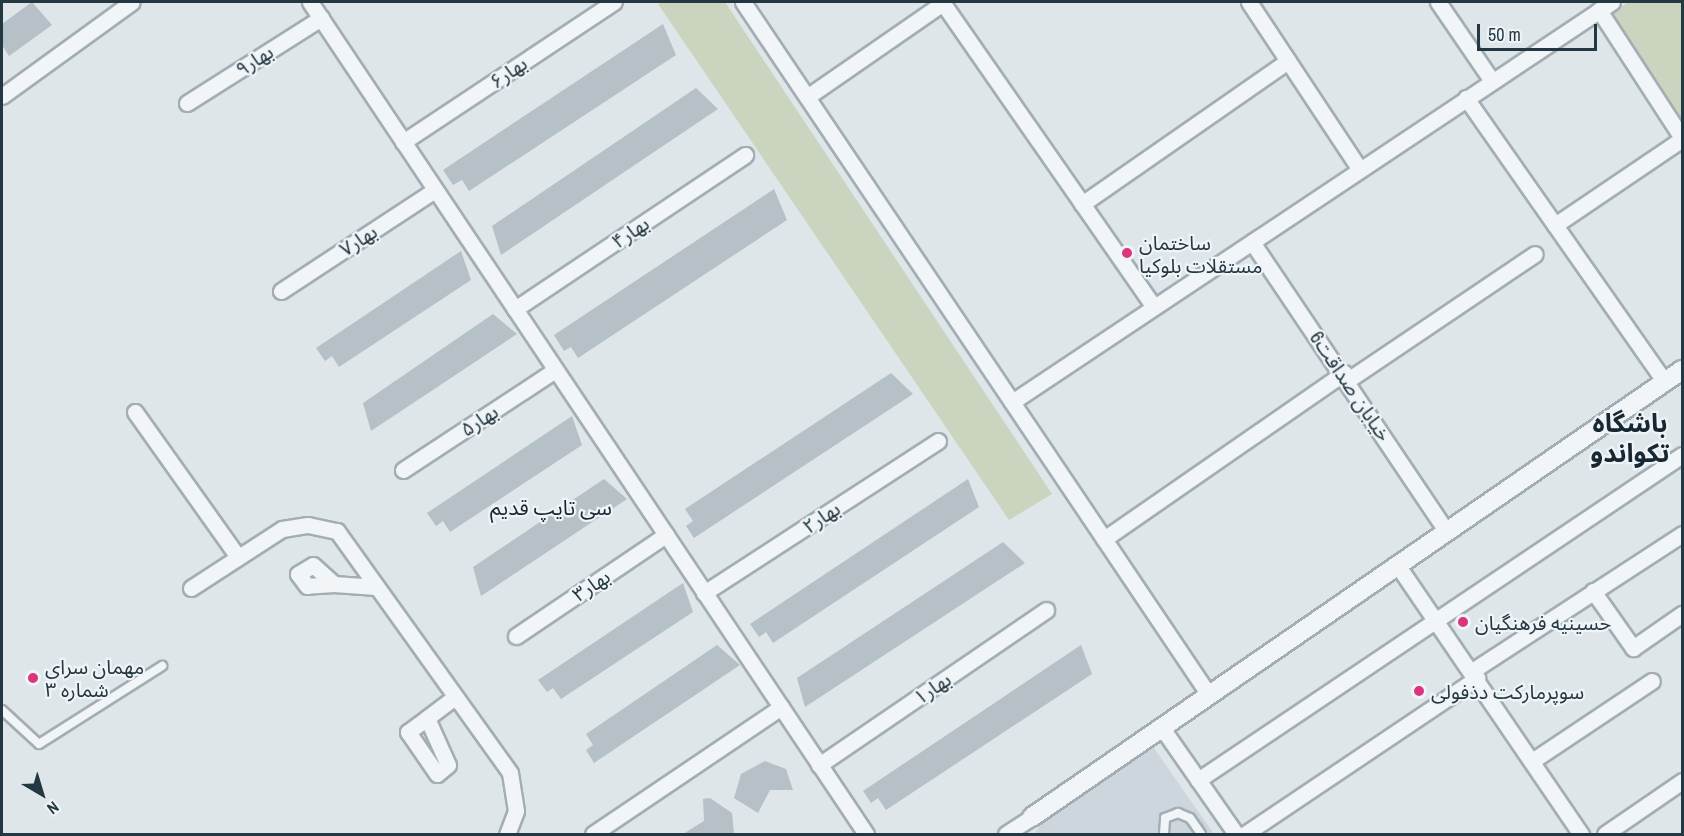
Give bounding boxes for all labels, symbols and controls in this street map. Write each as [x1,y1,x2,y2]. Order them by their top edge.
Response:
scale bar [1480,12,1600,50]
text: 50 m [1488,22,1521,47]
street label: بهار۹ [231,39,277,81]
street label: بهار۶ [485,51,531,93]
street label: بهار۴ [607,211,653,253]
street label: بهار۷ [335,219,381,261]
place label: ساختمان مستقلات بلوکیا [1139,230,1263,277]
marker: ساختمان مستقلات بلوکیا [1120,246,1134,260]
street label: خیابان صداقت6 [1305,326,1397,446]
street label: بهار۵ [456,399,502,441]
district label: باشگاه تکواندو [1590,407,1670,468]
district label: سی تایپ قدیم [490,495,612,521]
street label: بهار۲ [798,496,844,538]
street label: بهار۳ [568,564,614,606]
place label: حسینیه فرهنگیان [1475,610,1611,634]
marker: حسینیه فرهنگیان [1456,615,1470,629]
place label: مهمان سرای شماره ۳ [45,654,144,701]
street label: بهار۱ [909,667,955,709]
marker: مهمان سرای شماره ۳ [26,671,40,685]
place label: سوپرمارکت دذفولی [1431,679,1584,703]
marker: سوپرمارکت دذفولی [1412,684,1426,698]
north arrow [12,764,72,824]
text: N [43,797,64,820]

